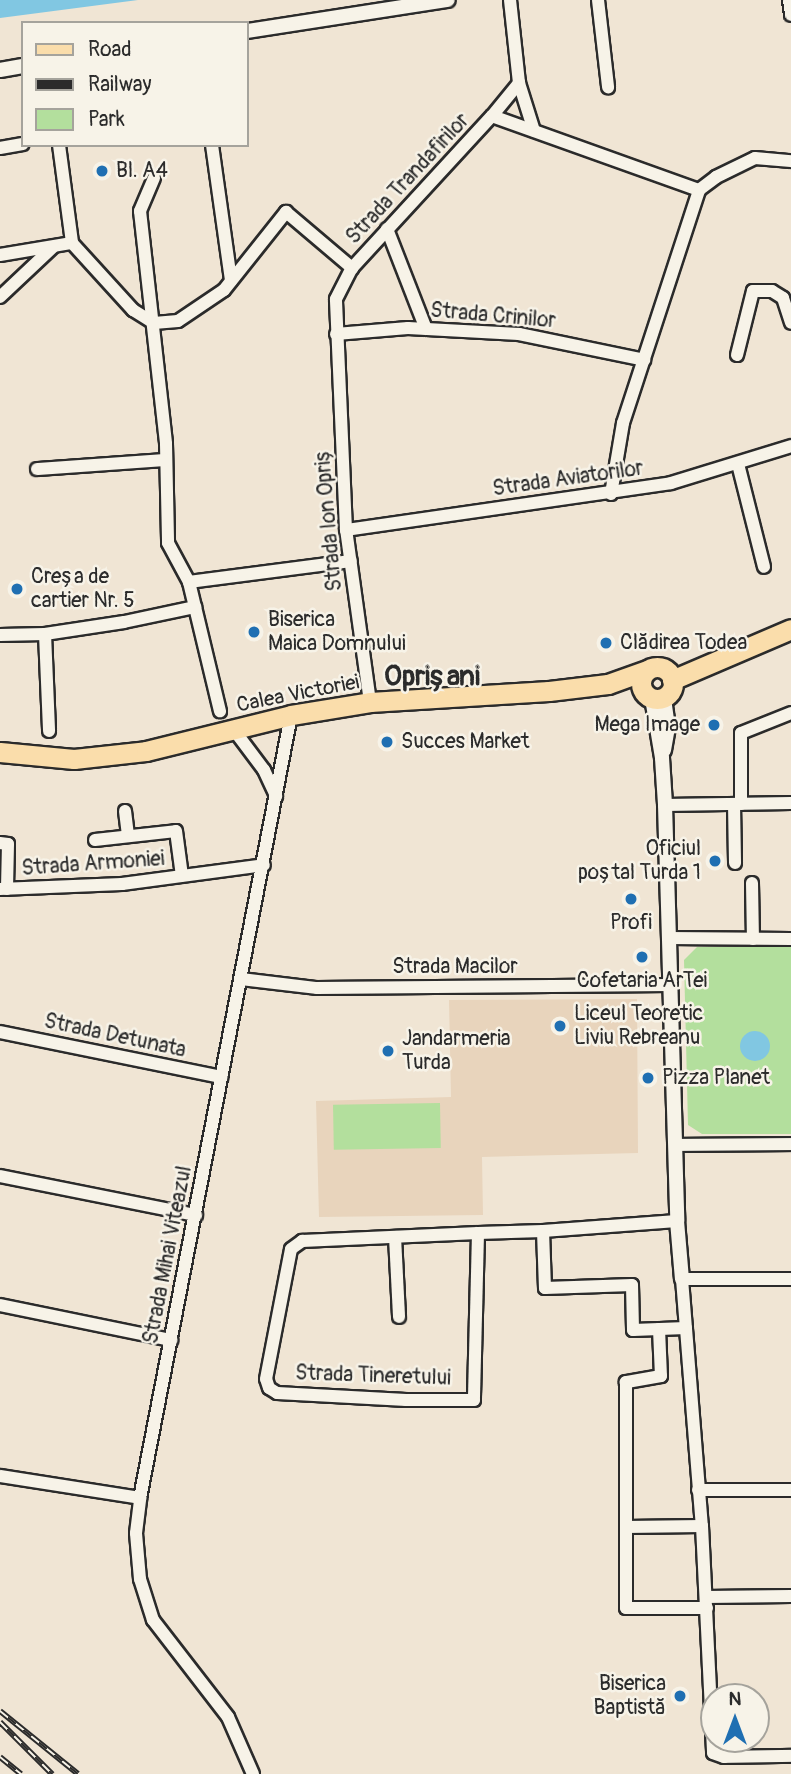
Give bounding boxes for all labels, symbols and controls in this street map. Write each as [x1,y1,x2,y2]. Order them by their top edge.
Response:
legend [21,21,248,147]
text: Road [88,36,132,63]
text: Railway [88,71,152,98]
text: Park [88,106,125,133]
street label: Strada Trandafirilor [341,108,475,250]
place label: Bl. A4 [116,158,168,184]
marker: Bl. A4 [94,163,110,179]
street label: Strada Crinilor [429,298,557,334]
street label: Strada Ion Opriș [310,448,348,592]
street label: Strada Aviatorilor [491,456,645,502]
place label: Creșa de cartier Nr. 5 [31,564,135,614]
marker: Creșa de cartier Nr. 5 [9,581,25,597]
place label: Biserica Maica Domnului [268,607,406,657]
marker: Biserica Maica Domnului [246,624,262,640]
place label: Clădirea Todea [620,630,747,656]
marker: Clădirea Todea [598,635,614,651]
district label: Oprișani [384,660,480,694]
street label: Calea Victoriei [235,670,361,718]
place label: Mega Image [594,712,700,738]
marker: Mega Image [706,717,722,733]
place label: Succes Market [401,729,529,755]
marker: Succes Market [379,734,395,750]
place label: Oficiul poștal Turda 1 [578,836,701,886]
street label: Strada Armoniei [21,846,165,882]
marker: Oficiul poștal Turda 1 [707,853,723,869]
marker: Profi [623,891,639,907]
place label: Profi [610,910,652,936]
marker: Cofetaria ArTei [634,949,650,965]
street label: Strada Macilor [392,954,518,980]
place label: Cofetaria ArTei [577,968,707,994]
place label: Liceul Teoretic Liviu Rebreanu [574,1001,703,1051]
street label: Strada Detunata [42,1009,188,1063]
marker: Liceul Teoretic Liviu Rebreanu [552,1018,568,1034]
place label: Jandarmeria Turda [402,1026,511,1076]
marker: Jandarmeria Turda [380,1043,396,1059]
place label: Pizza Planet [662,1065,770,1091]
marker: Pizza Planet [640,1070,656,1086]
street label: Strada Mihai Viteazul [138,1164,198,1346]
street label: Strada Tineretului [295,1361,451,1391]
place label: Biserica Baptistă [594,1671,666,1721]
north arrow [700,1683,770,1753]
text: N [729,1687,741,1711]
marker: Biserica Baptistă [672,1688,688,1704]

